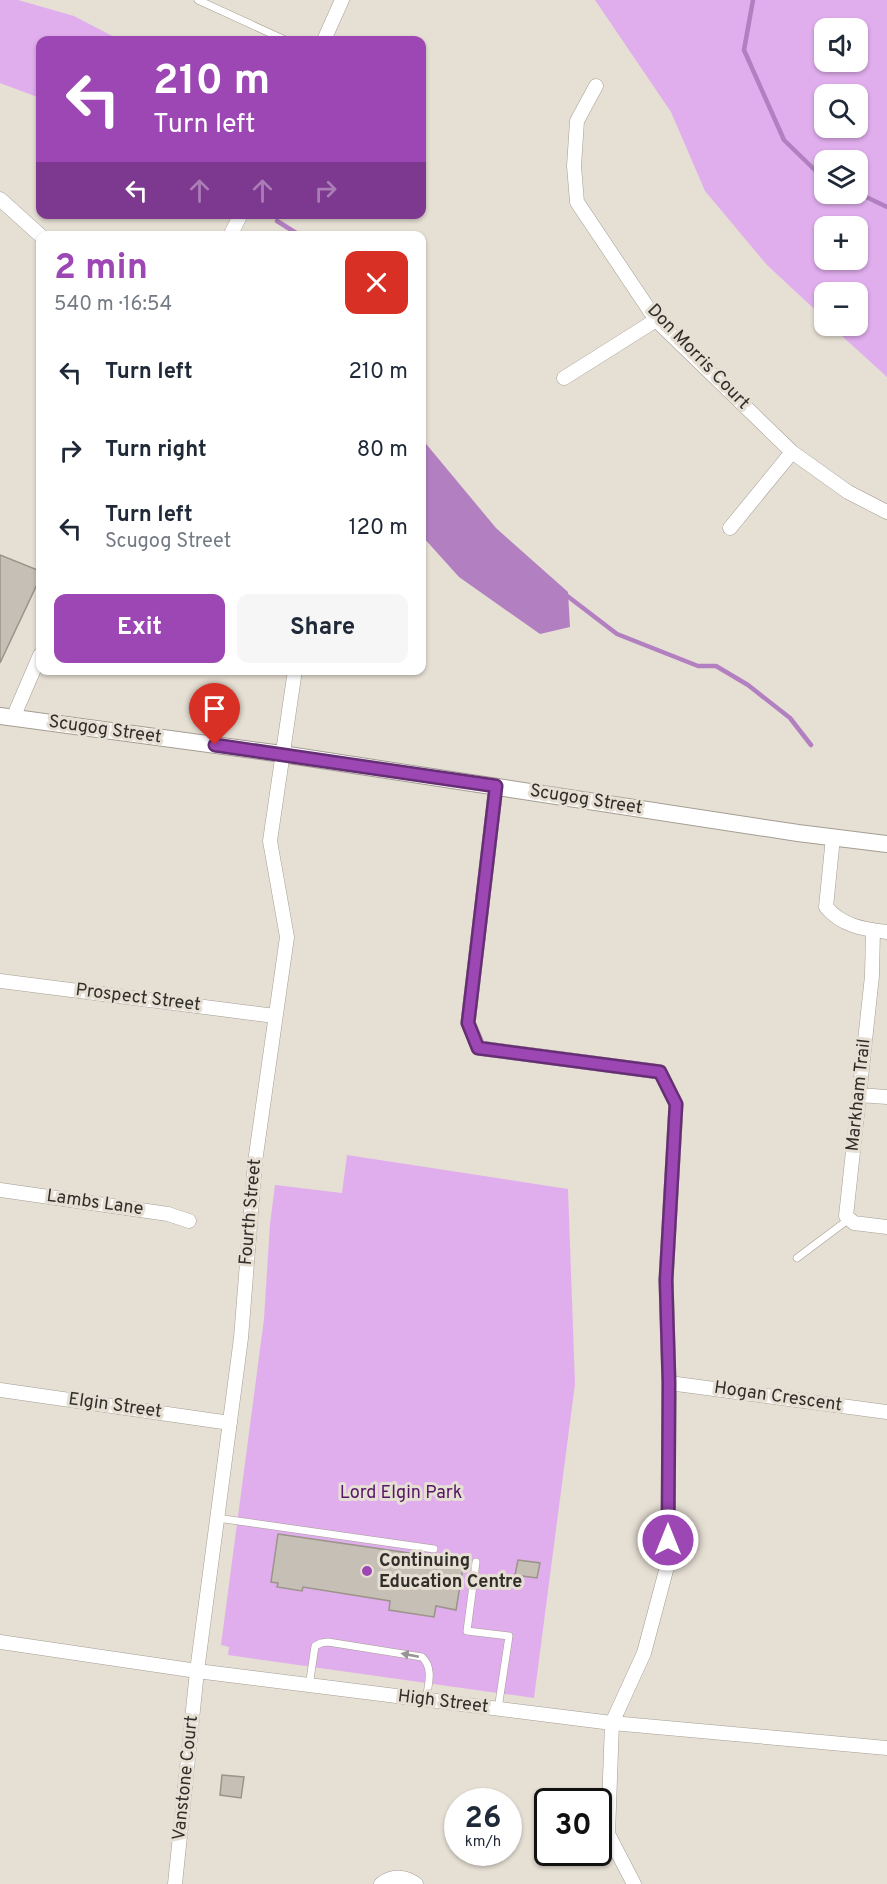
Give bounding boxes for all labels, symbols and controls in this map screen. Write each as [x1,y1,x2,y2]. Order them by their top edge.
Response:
map controls [814,18,868,336]
button: sound [814,18,868,72]
text: 210 m [153,56,270,109]
icon: left [54,60,132,138]
button: search [814,84,868,138]
text: Turn left [153,108,255,142]
button: layers [814,150,868,204]
icon: left [120,174,153,207]
icon: ahead [183,174,216,207]
icon: ahead [246,174,279,207]
icon: right [309,174,342,207]
button: + [814,216,868,270]
text: 2 min [54,246,148,292]
button: close [345,251,408,314]
button: − [814,282,868,336]
text: 540 m · 16:54 [54,292,172,318]
street label: Don Morris Court [642,299,754,415]
icon: left [54,356,87,389]
text: Turn left [105,359,193,386]
text: 210 m [348,359,408,386]
icon: right [54,434,87,467]
text: Turn right [105,437,207,464]
text: 80 m [357,437,408,464]
text: Turn left [105,502,193,529]
icon: left [54,512,87,545]
text: 120 m [348,515,408,542]
text: Scugog Street [105,529,231,555]
button: Exit [54,594,225,663]
button: Share [237,594,408,663]
pin [189,683,240,745]
icon: arrive [198,692,231,725]
street label: Scugog Street [47,711,163,749]
street label: Scugog Street [528,780,644,820]
street label: Prospect Street [74,979,202,1017]
street label: Markham Trail [842,1038,876,1152]
street label: Fourth Street [235,1158,267,1266]
street label: Lambs Lane [45,1185,145,1221]
street label: Hogan Crescent [713,1377,843,1417]
street label: Elgin Street [67,1388,163,1424]
park label: Lord Elgin Park [340,1482,462,1505]
position arrow [636,1508,700,1572]
place label: Continuing Education Centre [379,1550,522,1594]
marker: Continuing Education Centre [360,1564,374,1578]
one-way arrow [400,1650,419,1659]
street label: High Street [396,1685,490,1719]
street label: Vanstone Court [168,1714,204,1842]
speed limit sign: 30 [534,1788,612,1866]
text: 26 [465,1801,501,1838]
text: km/h [465,1833,501,1852]

